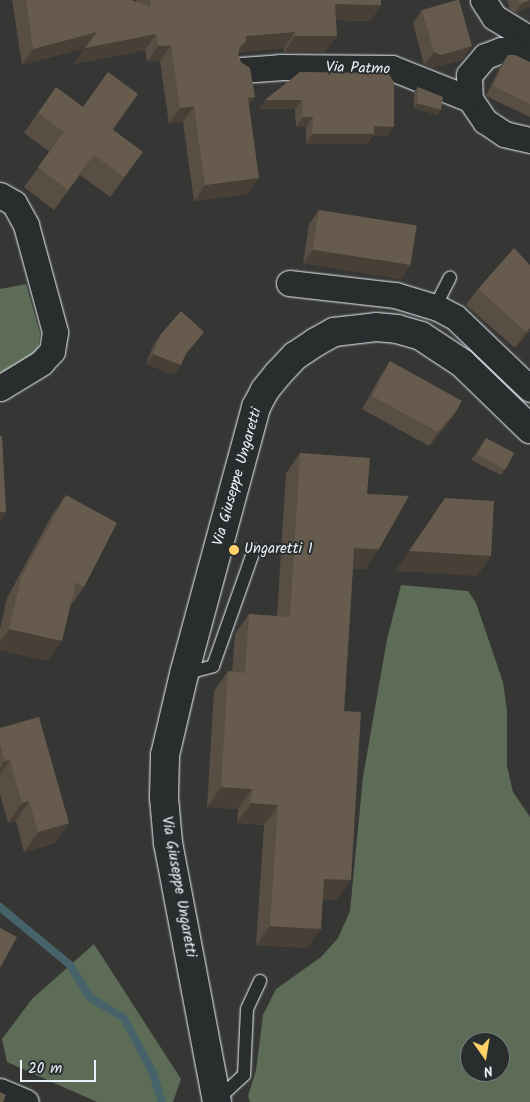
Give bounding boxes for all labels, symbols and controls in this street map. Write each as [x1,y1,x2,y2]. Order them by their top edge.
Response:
street label: Via Patmo [326,59,390,79]
street label: Via Giuseppe Ungaretti [210,406,266,548]
place label: Ungaretti 1 [244,541,313,559]
marker: Ungaretti 1 [228,544,240,556]
street label: Via Giuseppe Ungaretti [157,815,199,959]
north arrow [460,1032,510,1082]
scale bar [22,1050,99,1082]
text: 20 m [28,1057,62,1081]
text: N [481,1059,495,1082]

